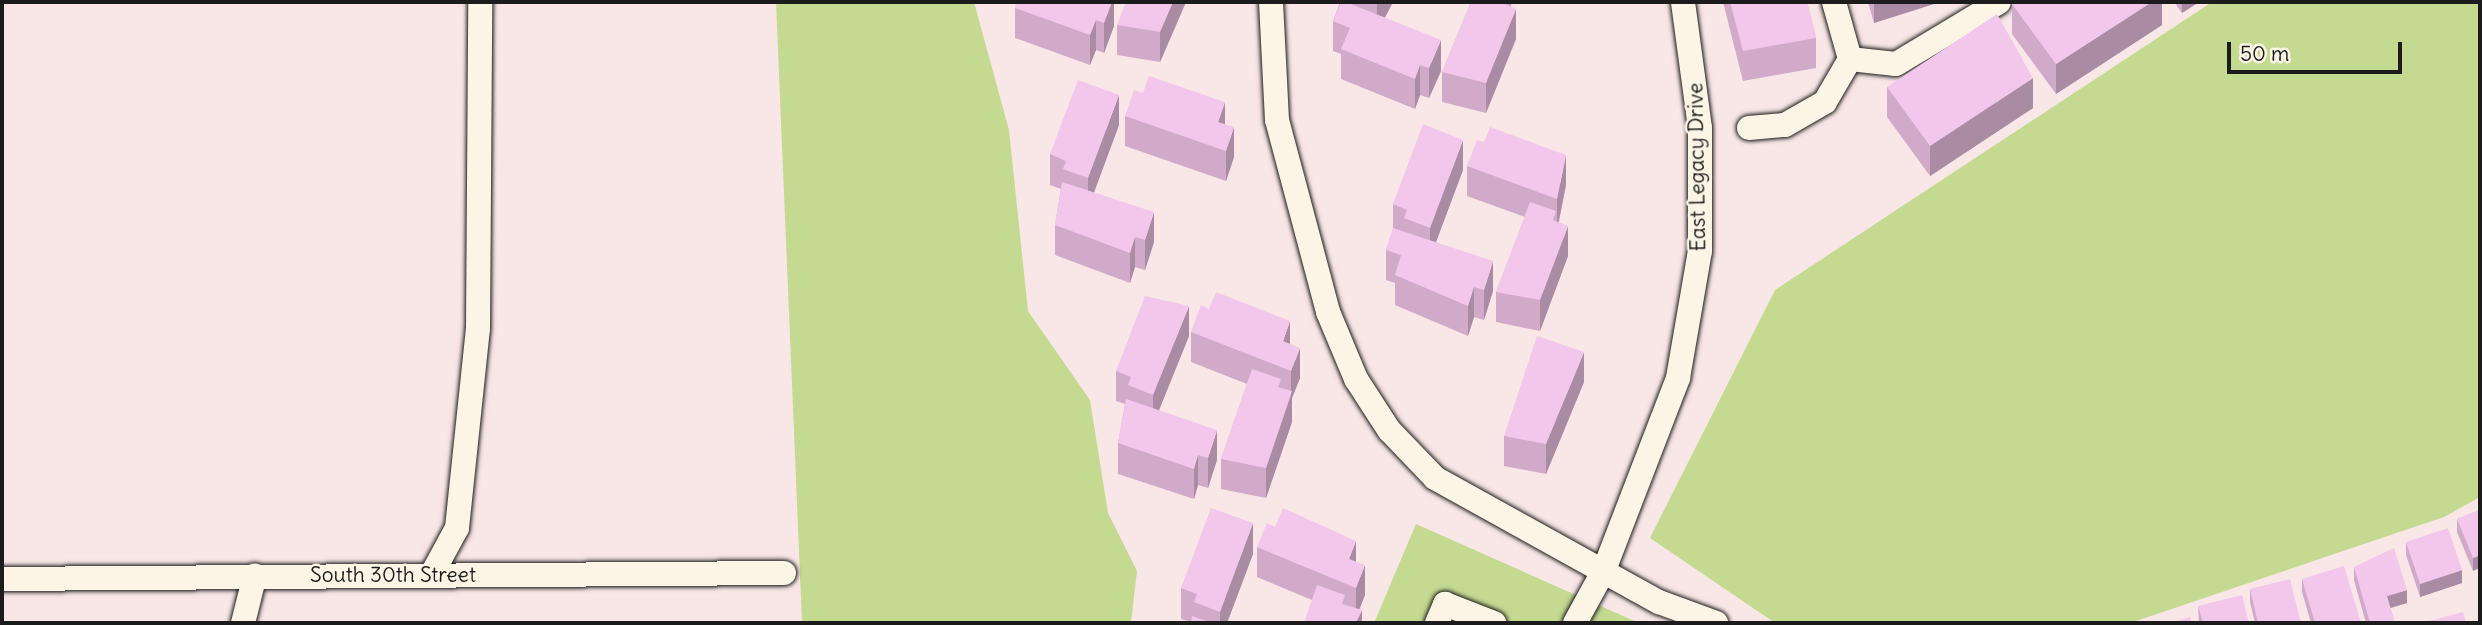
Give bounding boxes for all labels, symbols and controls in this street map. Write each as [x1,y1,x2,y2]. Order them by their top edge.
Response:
scale bar [2230,28,2405,72]
text: 50 m [2240,40,2289,67]
street label: East Legacy Drive [1683,82,1711,252]
street label: South 30th Street [310,562,476,588]

